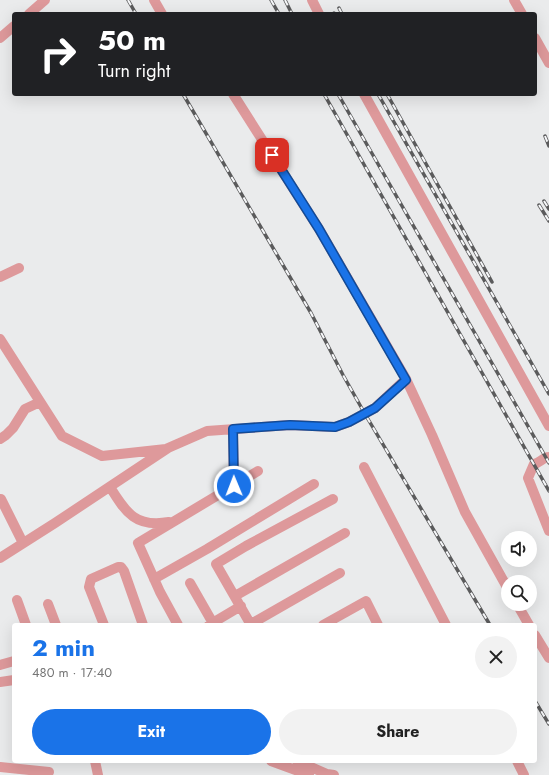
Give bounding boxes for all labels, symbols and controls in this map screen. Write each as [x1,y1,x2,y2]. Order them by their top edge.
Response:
text: 50 m [98,20,166,61]
icon: right [32,28,84,80]
text: Turn right [98,58,170,84]
pin [255,138,289,172]
icon: arrive [261,144,283,166]
position arrow [213,465,255,507]
map controls [501,531,537,611]
button: sound [501,531,537,567]
button: search [501,575,537,611]
text: 2 min [32,630,95,665]
button: close [475,636,517,678]
text: 480 m · 17:40 [32,663,112,682]
button: Exit [32,709,271,755]
button: Share [279,709,517,755]

